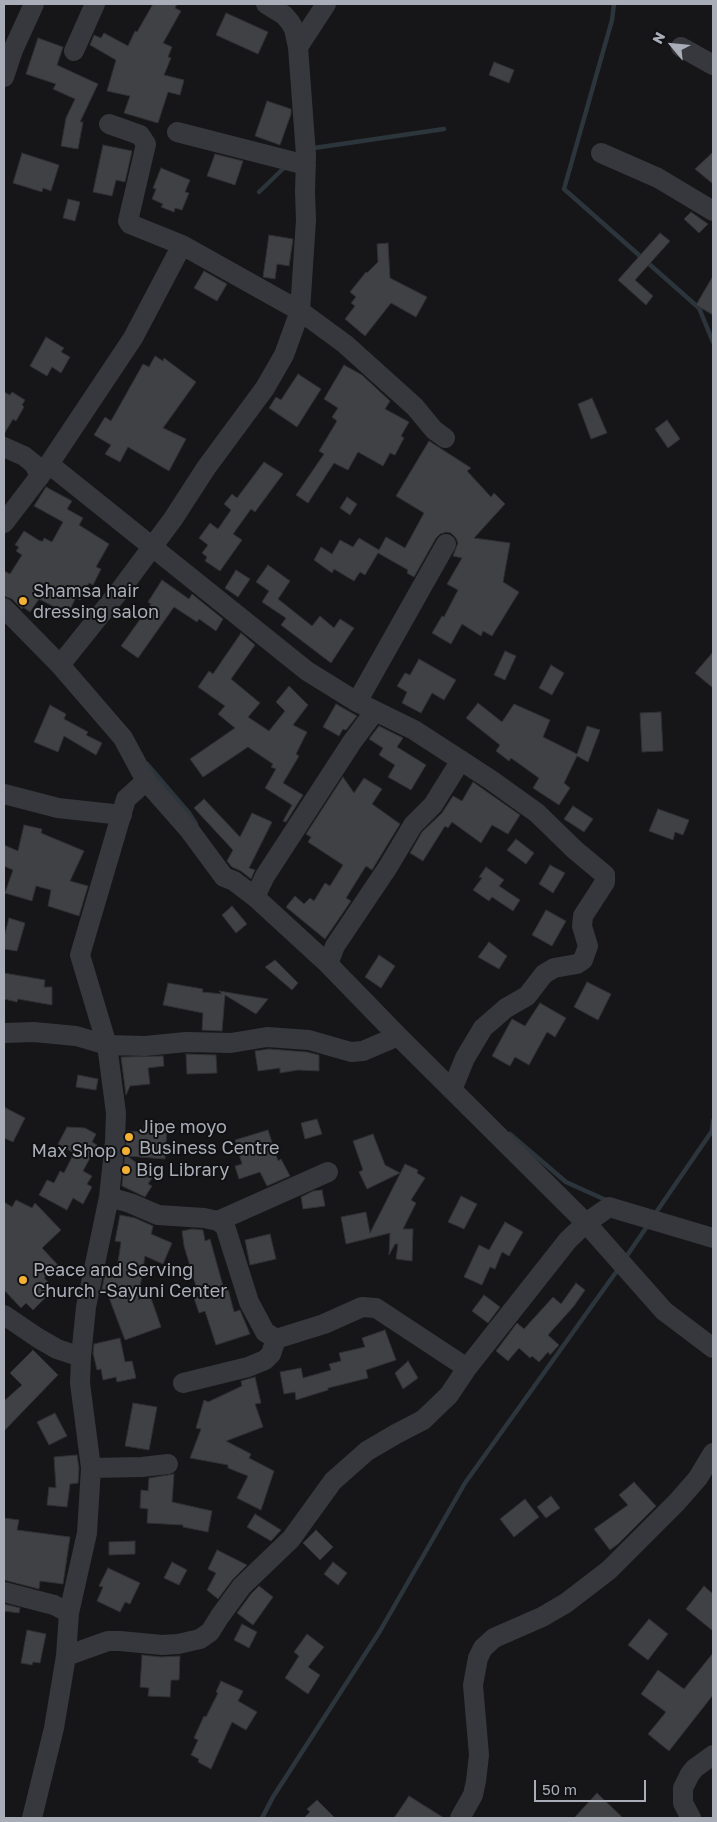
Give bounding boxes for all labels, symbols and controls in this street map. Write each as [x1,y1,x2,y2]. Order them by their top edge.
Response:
north arrow [647,20,697,70]
text: N [648,29,668,46]
place label: Shamsa hair dressing salon [33,580,159,622]
marker: Shamsa hair dressing salon [17,595,29,607]
place label: Jipe moyo Business Centre [139,1116,279,1158]
marker: Jipe moyo Business Centre [123,1131,135,1143]
place label: Max Shop [31,1140,116,1162]
marker: Max Shop [120,1145,132,1157]
place label: Big Library [136,1159,229,1181]
marker: Big Library [120,1164,132,1176]
place label: Peace and Serving Church -Sayuni Center [33,1259,227,1302]
marker: Peace and Serving Church -Sayuni Center [17,1274,29,1286]
scale bar [537,1770,650,1802]
text: 50 m [542,1780,577,1798]

